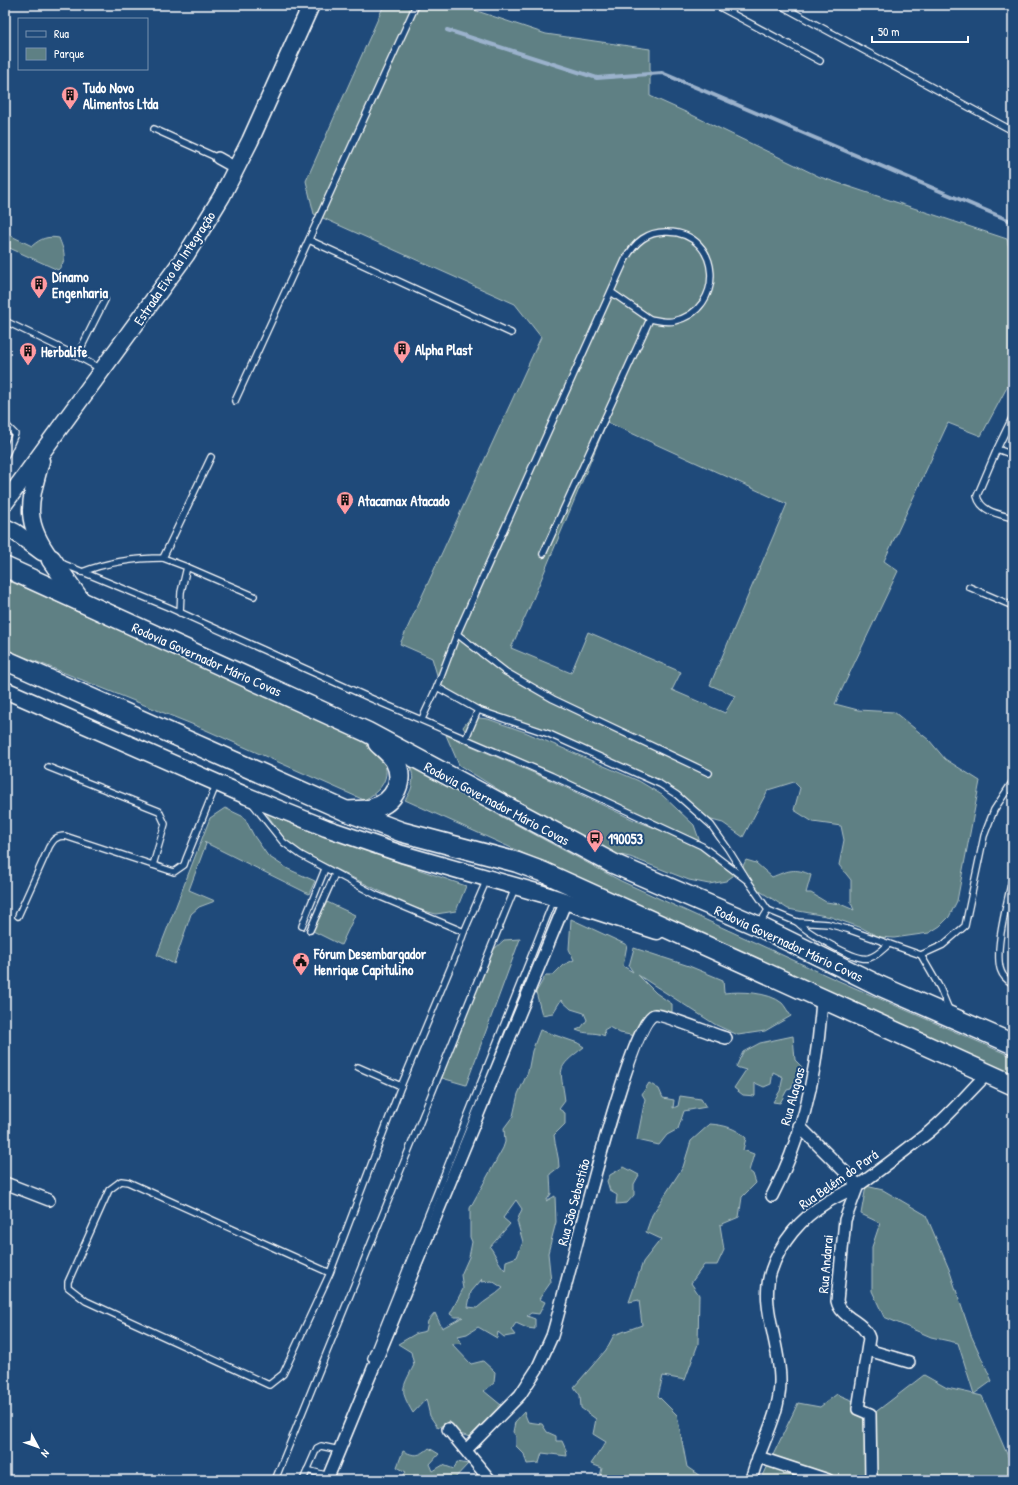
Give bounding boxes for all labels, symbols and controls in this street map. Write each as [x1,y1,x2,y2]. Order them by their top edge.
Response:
legend [18,18,148,70]
scale bar [872,18,968,44]
text: 50 m [878,23,899,40]
text: Rua [54,25,69,42]
text: Parque [54,45,84,62]
place label: Tudo Novo Alimentos Ltda [82,78,159,113]
building icon: Tudo Novo Alimentos Ltda [60,85,80,110]
street label: Estrada Eixo da Integração [129,207,220,329]
place label: Dínamo Engenharia [52,267,109,304]
building icon: Dínamo Engenharia [29,274,49,299]
building icon: Alpha Plast [392,339,412,364]
place label: Alpha Plast [415,340,473,361]
building icon: Herbalife [18,341,38,366]
place label: Herbalife [41,342,88,361]
building icon: Atacamax Atacado [335,490,355,515]
place label: Atacamax Atacado [358,491,450,510]
street label: Rodovia Governador Mário Covas [129,617,285,701]
street label: Rodovia Governador Mário Covas [421,757,573,849]
bus stop icon: 190053 [585,828,605,853]
place label: 190053 [608,829,644,848]
street label: Rodovia Governador Mário Covas [712,900,866,986]
place label: Fórum Desembargador Henrique Capitulino [313,944,427,981]
public building icon: Fórum Desembargador Henrique Capitulino [291,951,311,976]
street label: Rua Alagoas [775,1065,810,1127]
street label: Rua Belém do Pará [795,1144,882,1213]
street label: Rua São Sebastião [552,1156,594,1248]
street label: Rua Andarai [813,1234,837,1294]
north arrow [18,1427,58,1467]
text: N [38,1447,53,1460]

